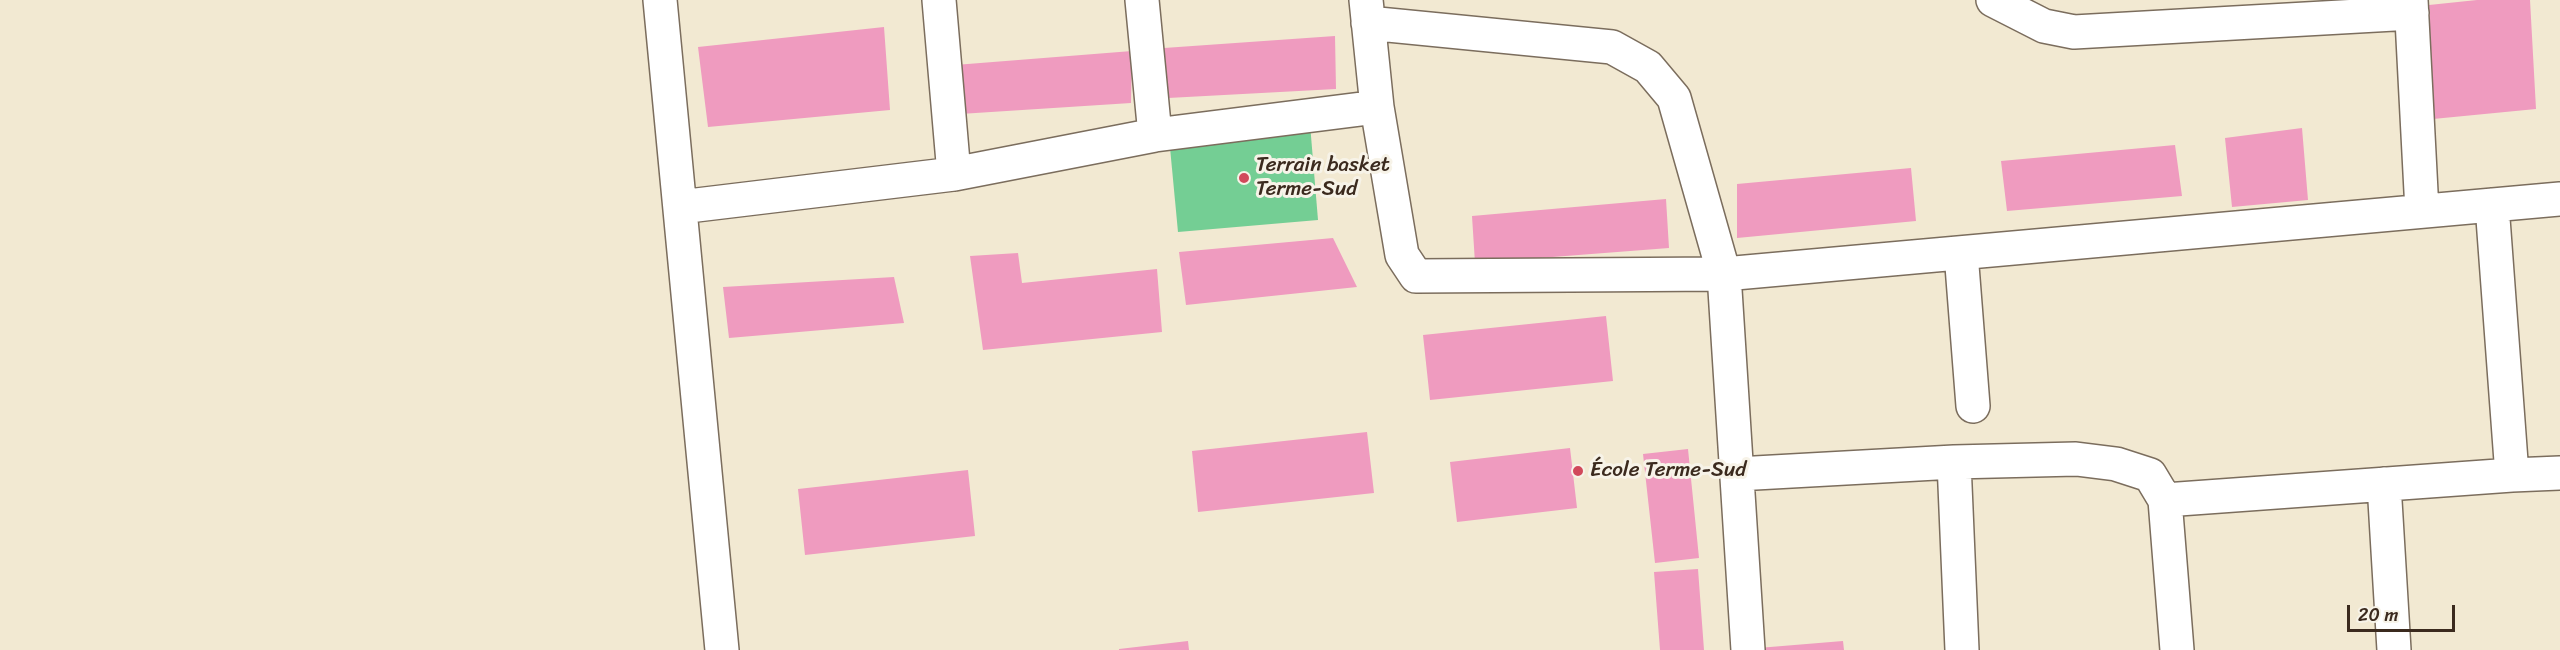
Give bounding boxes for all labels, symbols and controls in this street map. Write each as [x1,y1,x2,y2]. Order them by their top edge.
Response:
place label: Terrain basket Terme-Sud [1256,153,1390,203]
marker: Terrain basket Terme-Sud [1237,171,1251,185]
place label: École Terme-Sud [1590,458,1746,484]
marker: École Terme-Sud [1571,464,1585,478]
scale bar [2350,593,2458,631]
text: 20 m [2358,599,2398,631]

